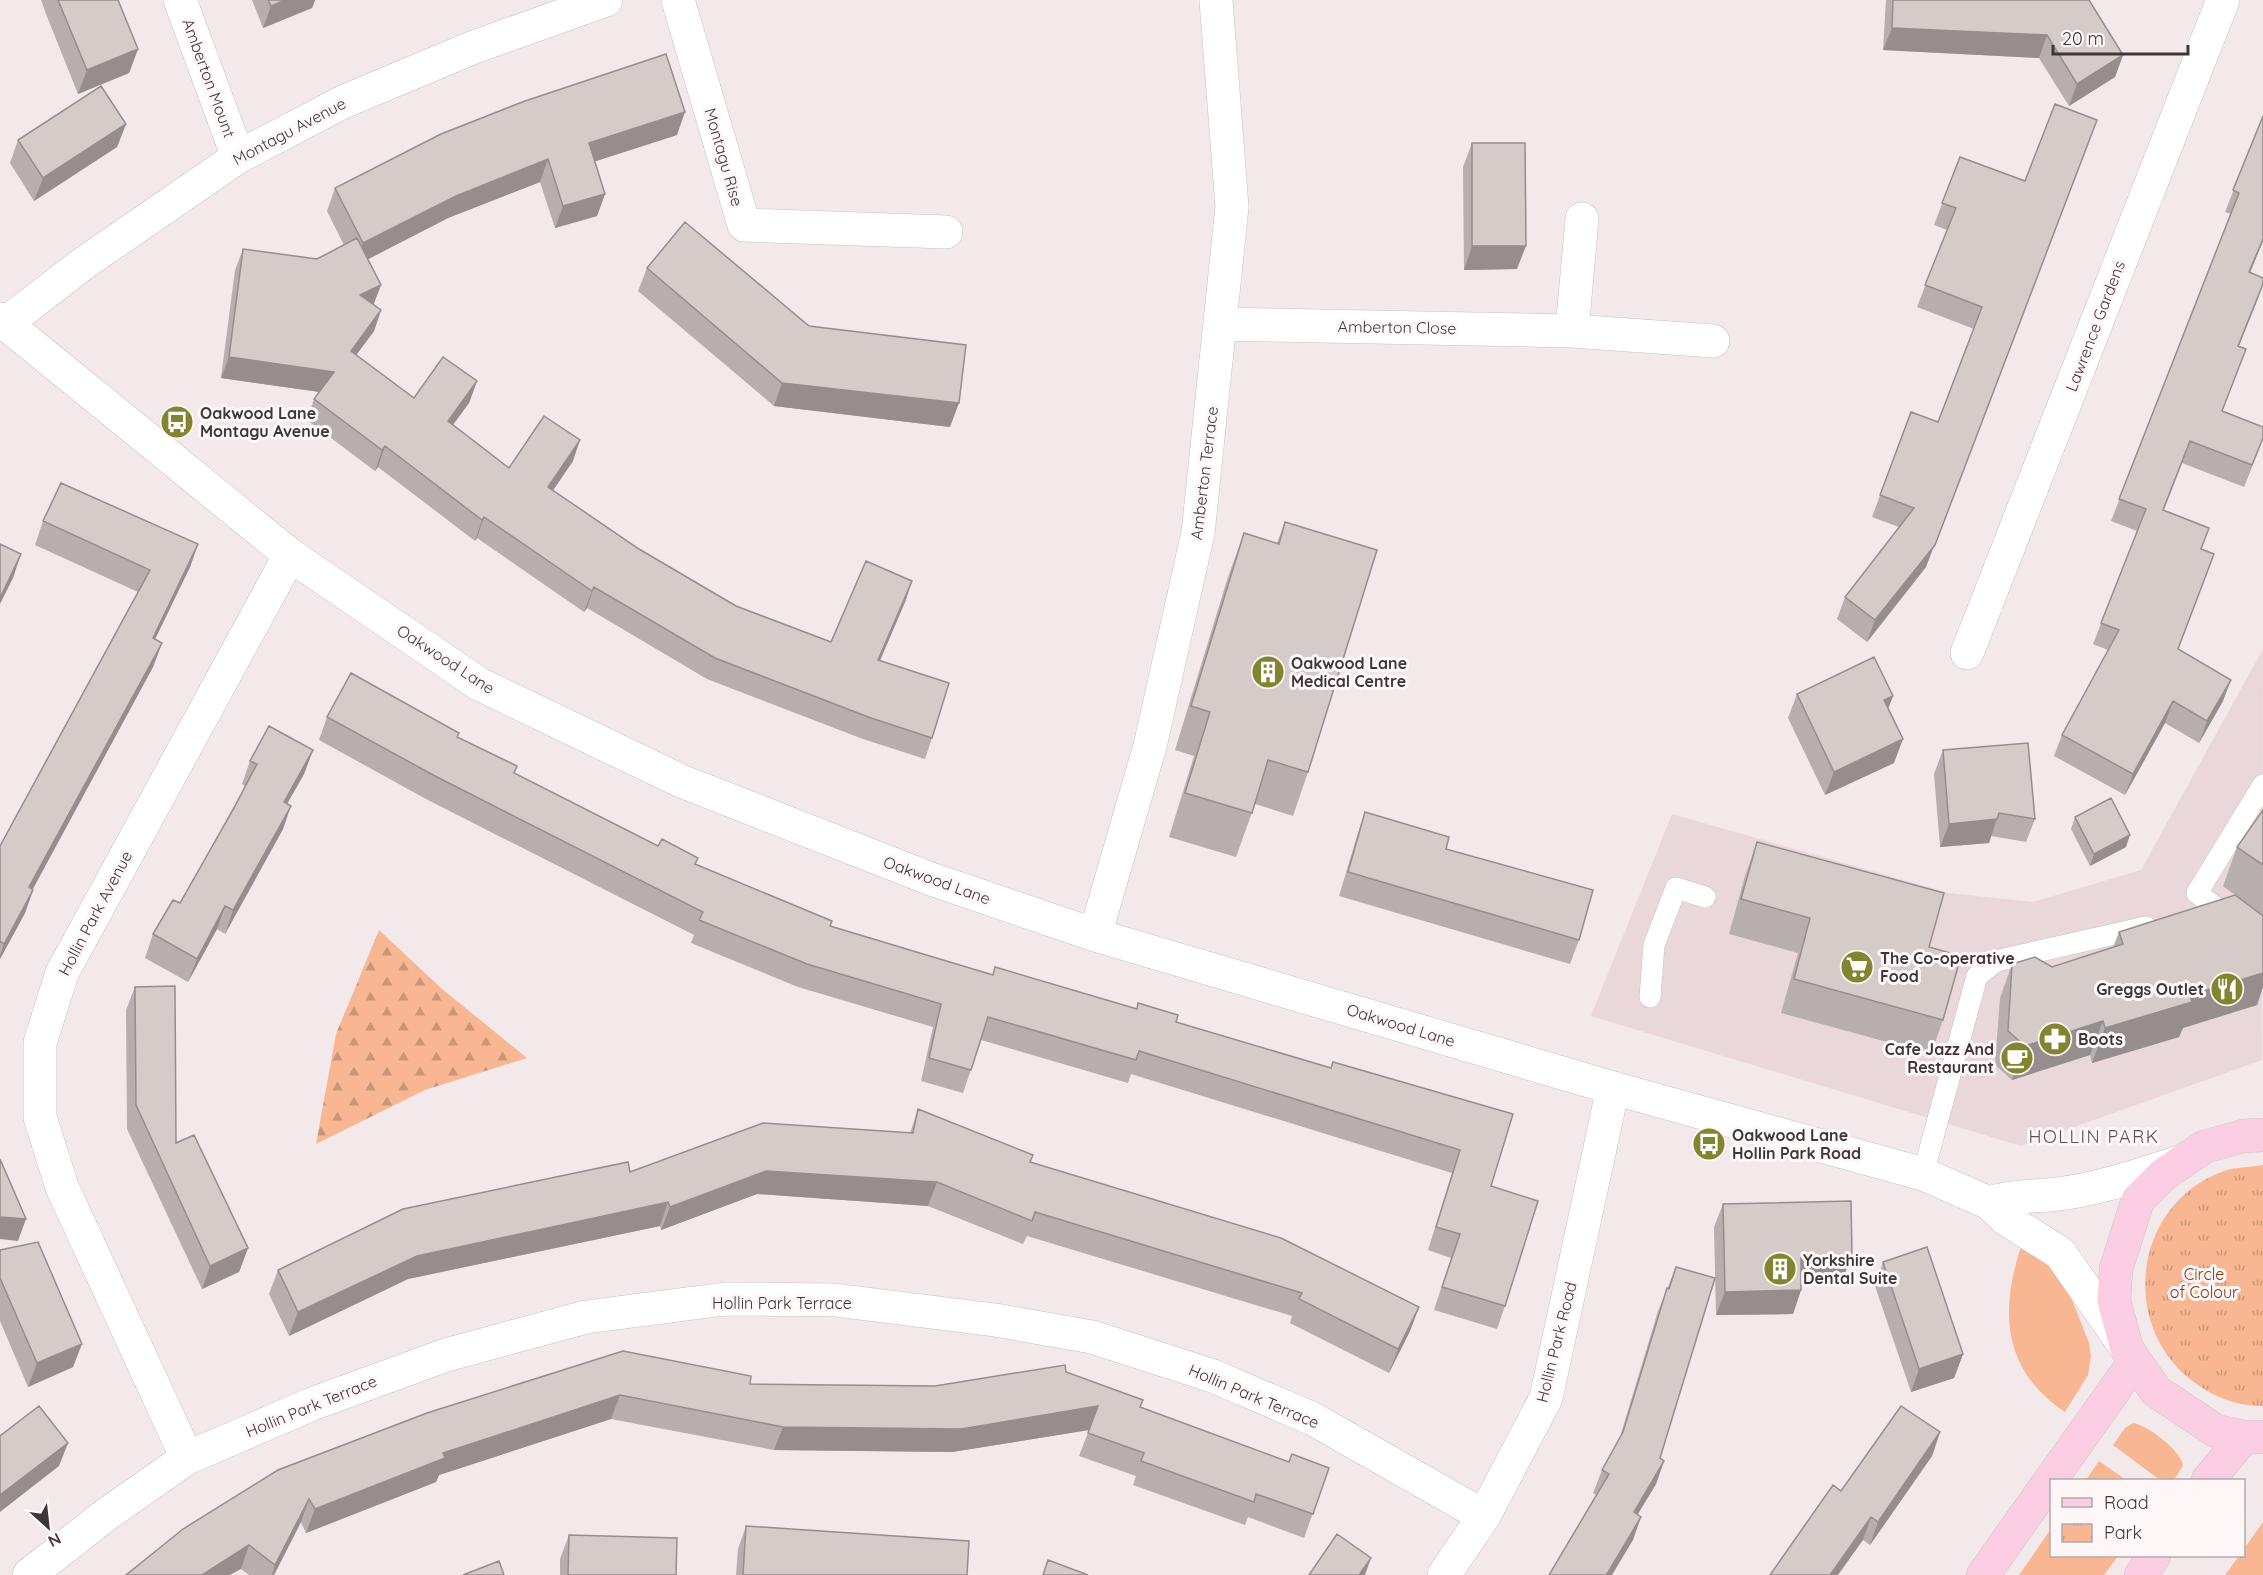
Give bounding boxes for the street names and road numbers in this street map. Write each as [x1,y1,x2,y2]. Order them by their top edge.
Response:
street label: Amberton Mount [178,16,240,140]
street label: Montagu Avenue [229,93,349,169]
street label: Montagu Rise [700,106,748,208]
street label: Lawrence Gardens [2061,258,2129,394]
street label: Amberton Close [1338,316,1456,338]
street label: Amberton Terrace [1186,405,1222,541]
street label: Oakwood Lane [393,620,499,698]
street label: Hollin Park Avenue [54,847,136,979]
street label: Oakwood Lane [881,851,993,909]
street label: Oakwood Lane [1344,999,1458,1051]
street label: Hollin Park Road [1531,1280,1581,1404]
street label: Hollin Park Terrace [712,1293,852,1313]
street label: Hollin Park Terrace [1186,1359,1322,1433]
street label: Hollin Park Terrace [242,1371,380,1441]

